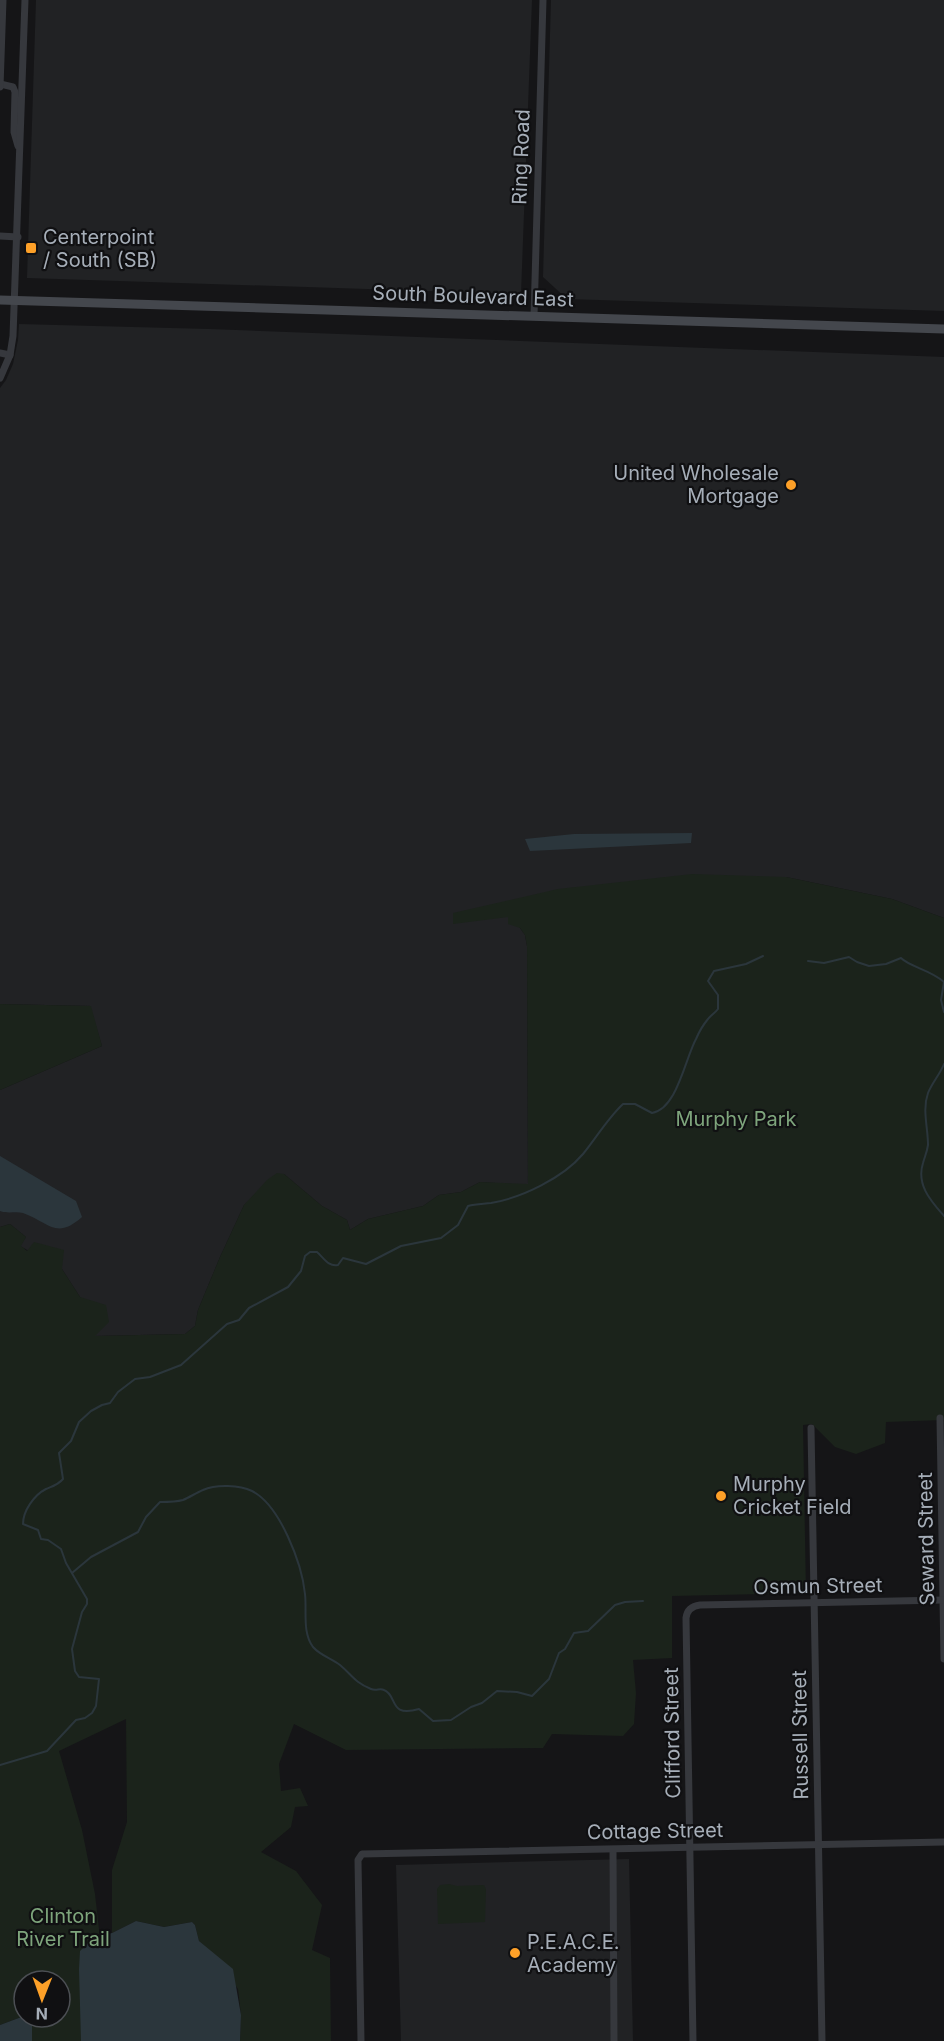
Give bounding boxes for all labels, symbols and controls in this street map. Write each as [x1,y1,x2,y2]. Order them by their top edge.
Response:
street label: Ring Road [507,109,535,205]
place label: Centerpoint / South (SB) [43,225,157,272]
marker: Centerpoint / South (SB) [24,241,38,255]
street label: South Boulevard East [372,280,575,312]
place label: United Wholesale Mortgage [613,461,779,508]
marker: United Wholesale Mortgage [784,478,798,492]
park label: Murphy Park [675,1107,797,1131]
place label: Murphy Cricket Field [733,1472,851,1519]
street label: Seward Street [913,1472,939,1606]
marker: Murphy Cricket Field [714,1489,728,1503]
street label: Osmun Street [753,1573,883,1599]
street label: Clifford Street [659,1667,685,1799]
street label: Russell Street [787,1670,813,1800]
street label: Cottage Street [587,1818,724,1844]
park label: Clinton River Trail [16,1904,110,1951]
place label: P.E.A.C.E. Academy [527,1930,619,1977]
marker: P.E.A.C.E. Academy [508,1946,522,1960]
north arrow [12,1969,72,2029]
text: N [35,2004,48,2024]

